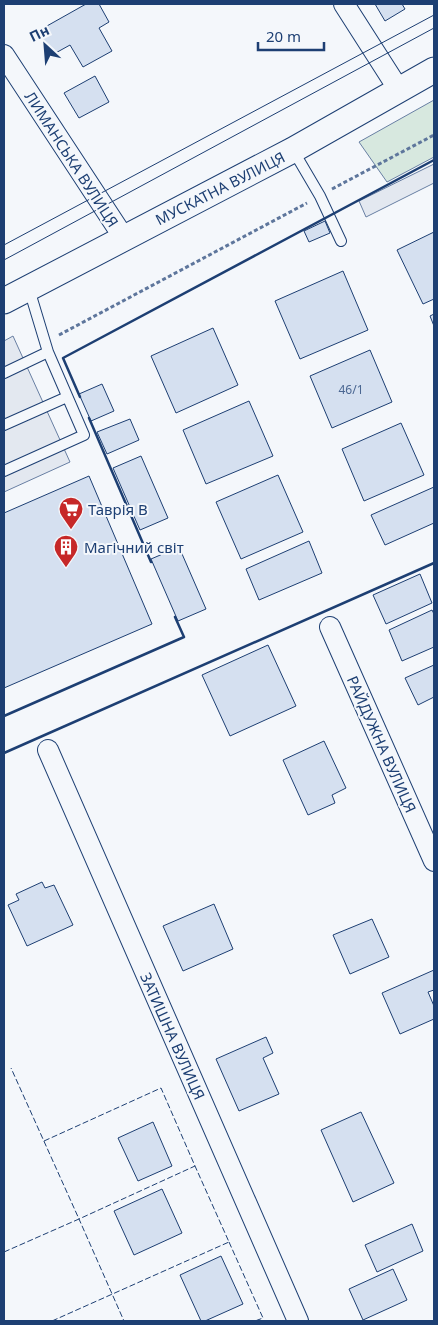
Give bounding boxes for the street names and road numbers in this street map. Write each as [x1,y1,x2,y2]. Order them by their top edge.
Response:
street label: ЛИМАНСЬКА ВУЛИЦЯ [21,87,123,231]
street label: МУСКАТНА ВУЛИЦЯ [152,147,288,229]
street label: РАЙДУЖНА ВУЛИЦЯ [343,672,421,816]
street label: ЗАТИШНА ВУЛИЦЯ [136,969,210,1103]

